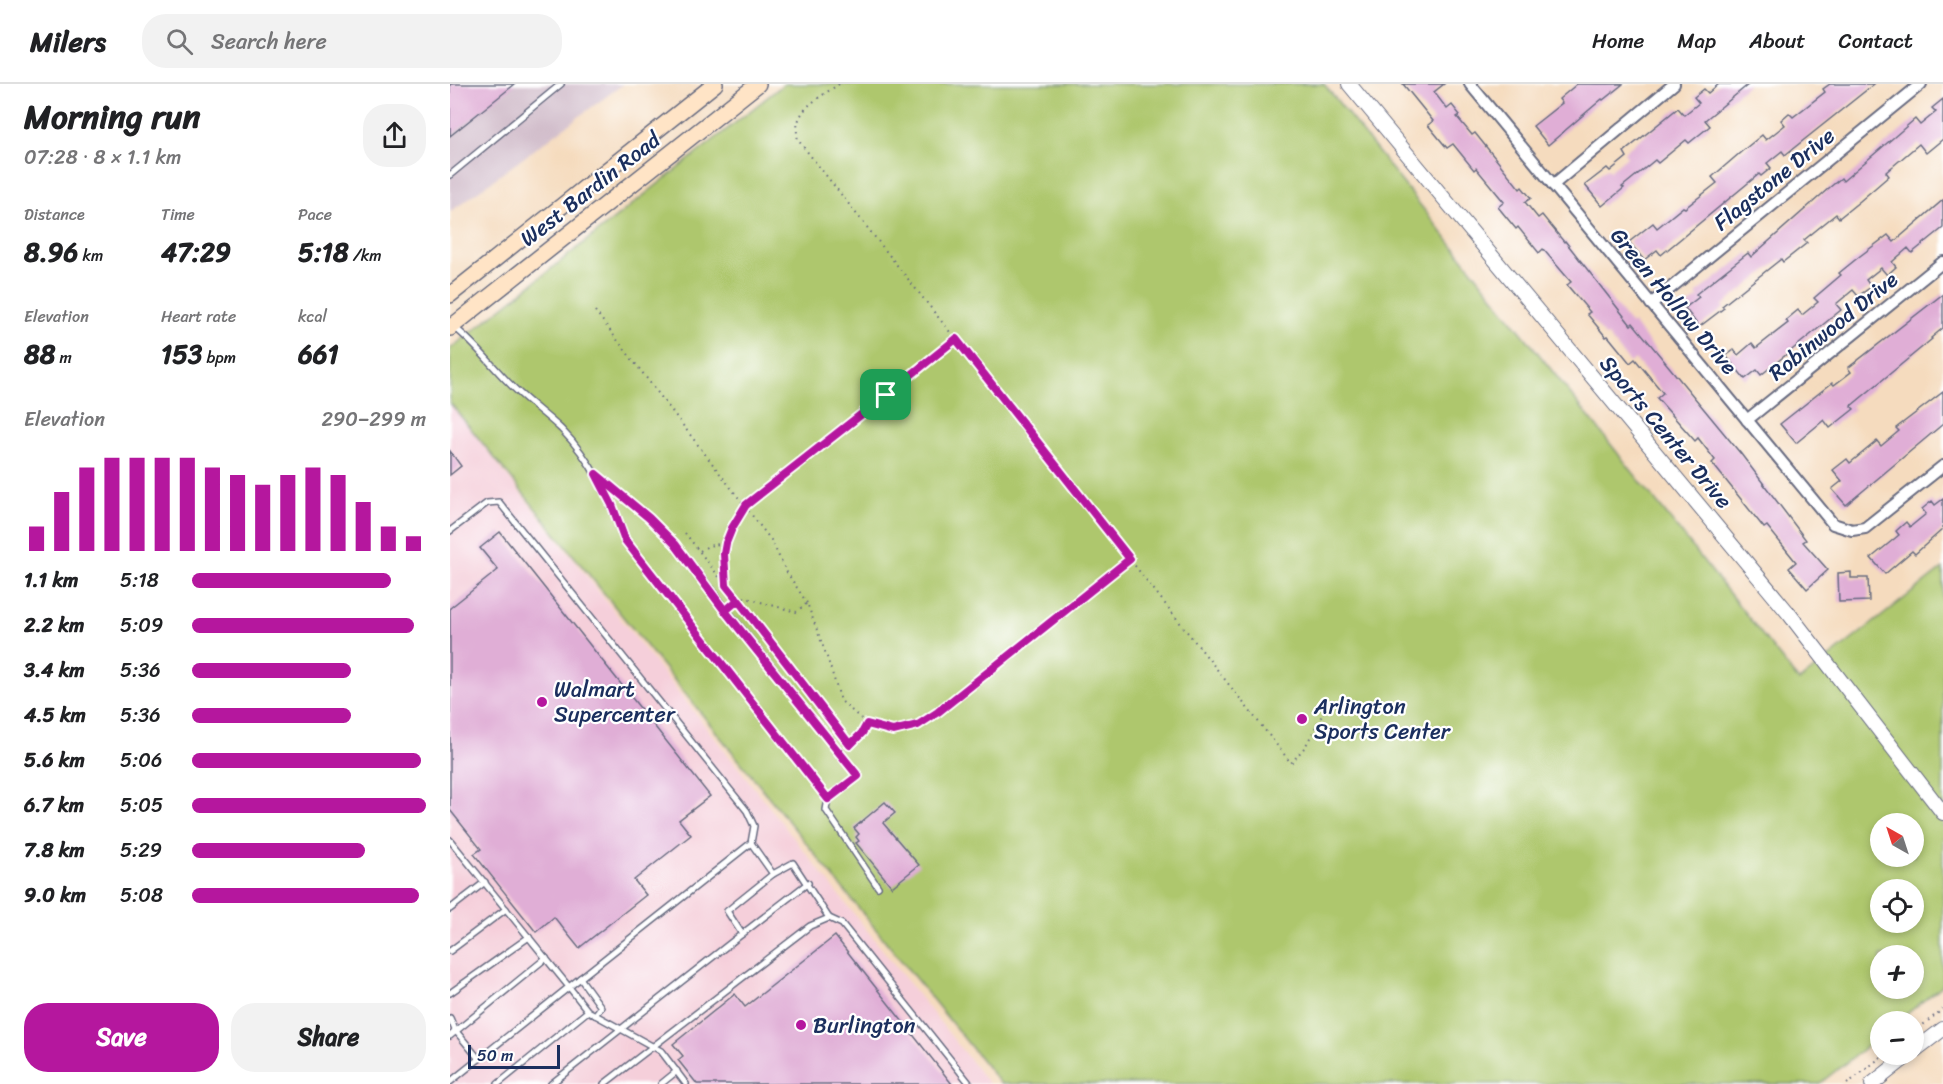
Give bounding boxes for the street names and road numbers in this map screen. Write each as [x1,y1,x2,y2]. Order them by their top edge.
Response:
street label: Flagstone Drive [1704,117,1844,241]
street label: West Bardin Road [511,120,670,257]
street label: Green Hollow Drive [1600,218,1748,384]
street label: Robinwood Drive [1759,261,1907,391]
street label: Sports Center Drive [1590,346,1742,518]

